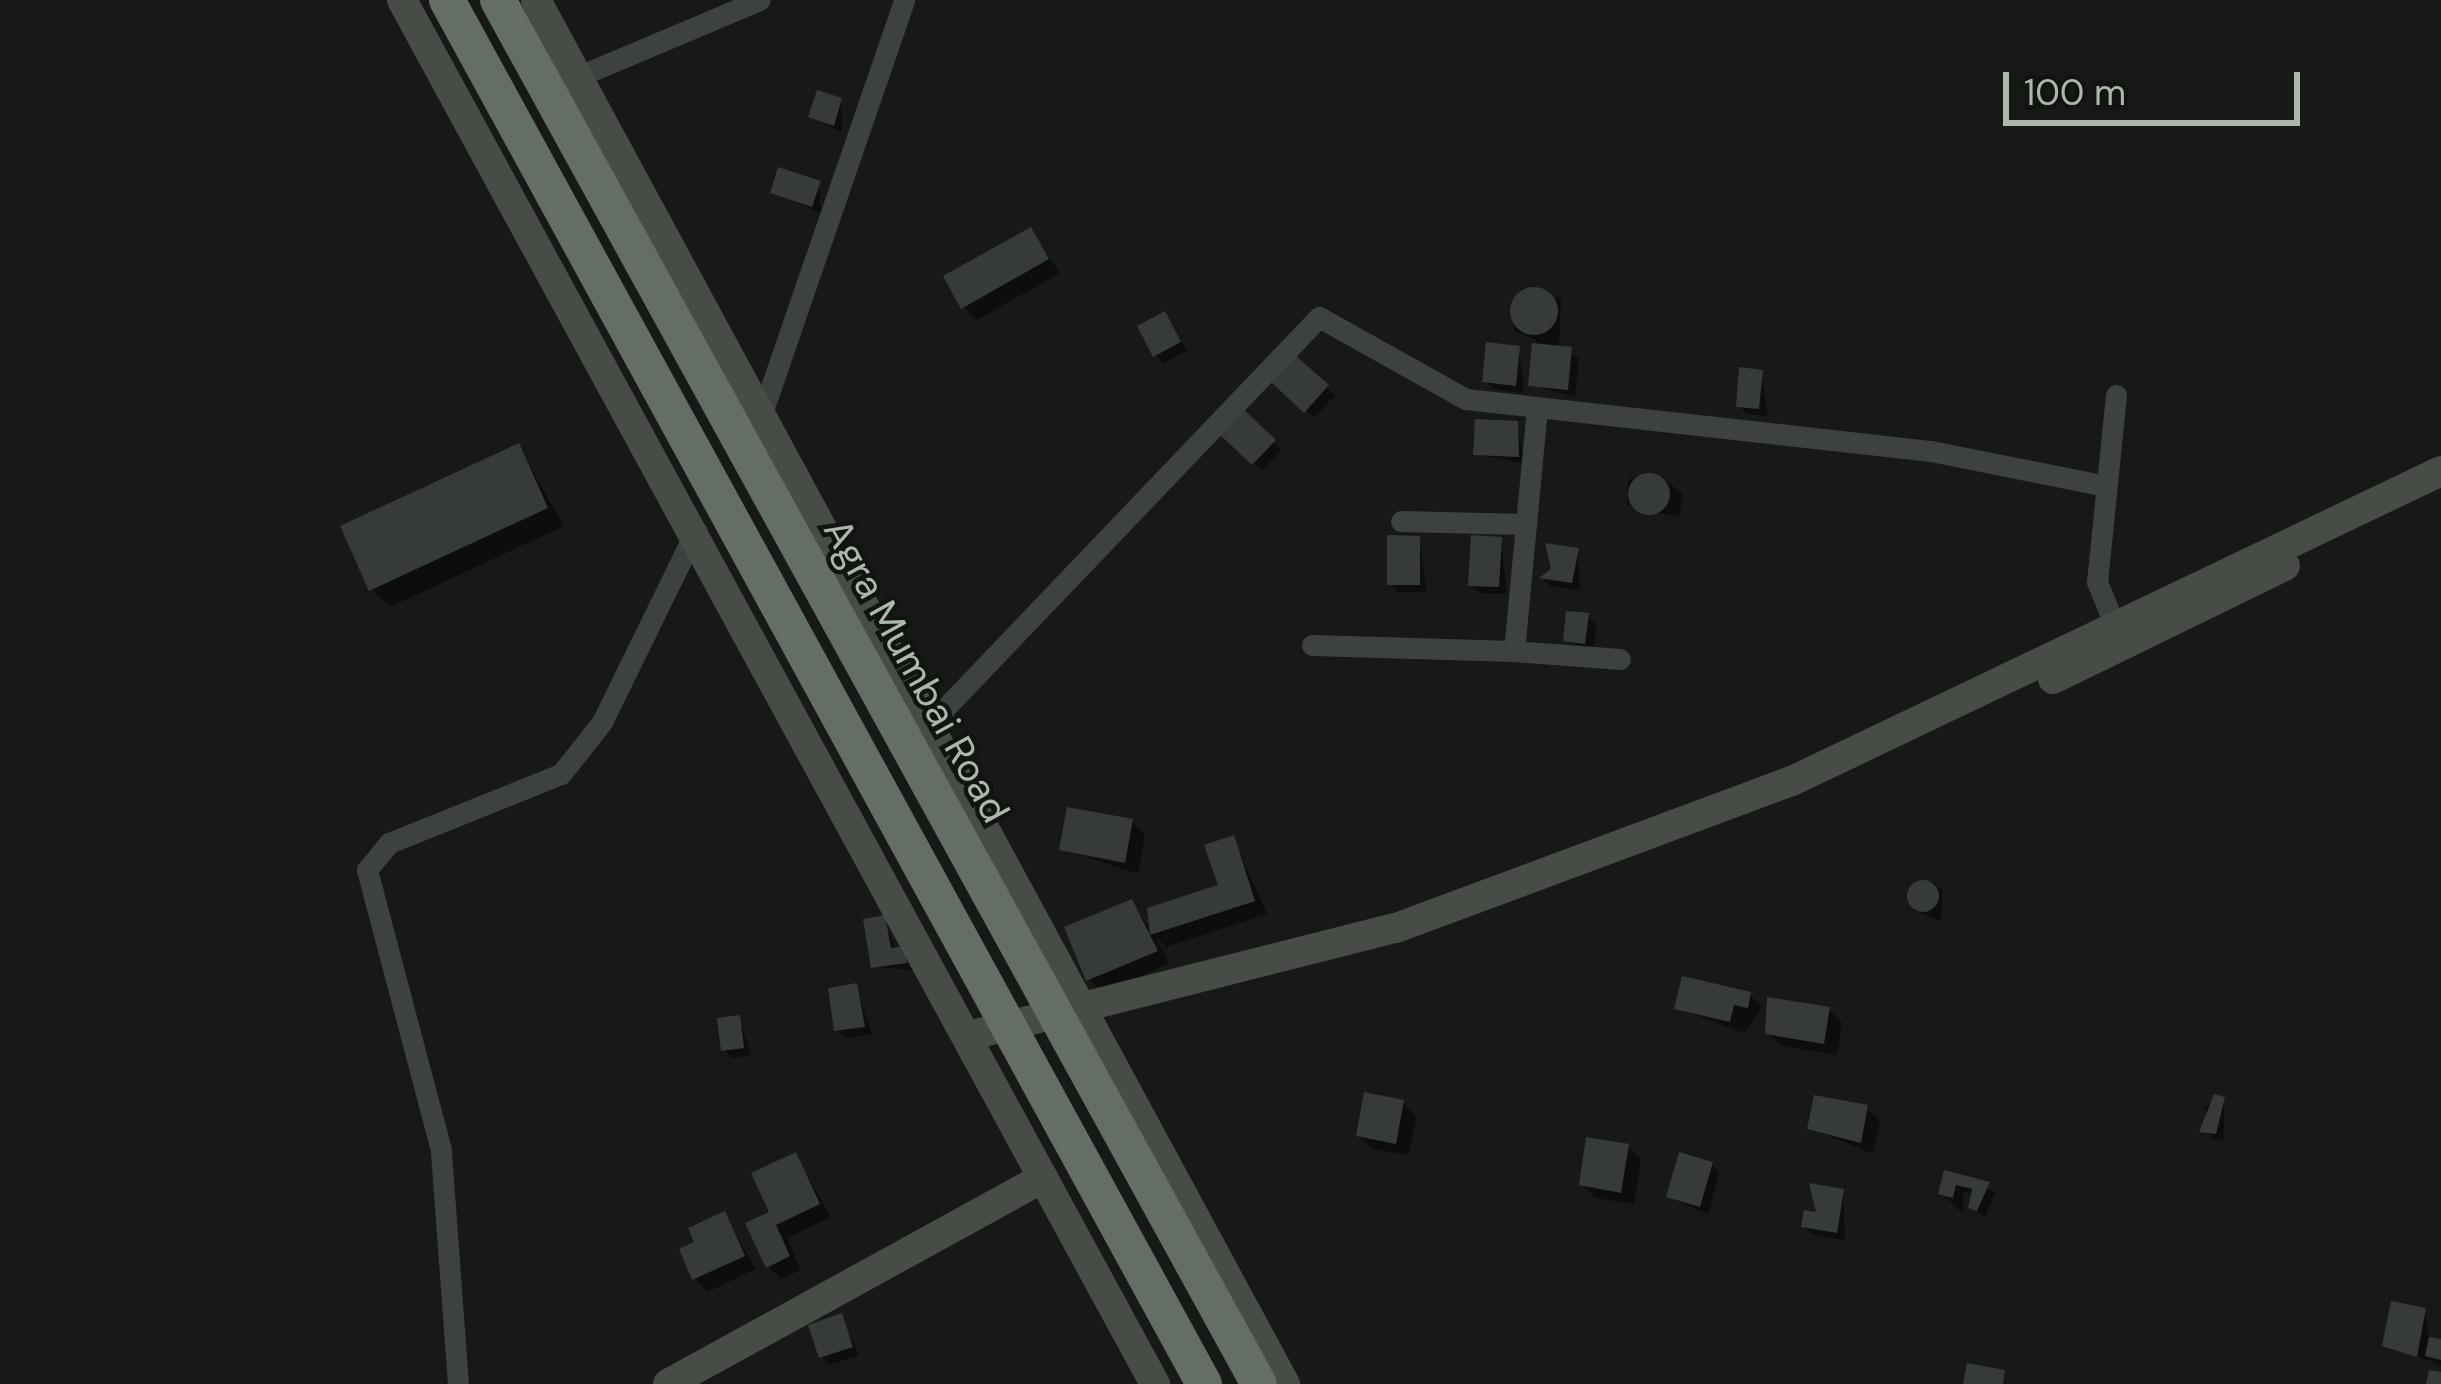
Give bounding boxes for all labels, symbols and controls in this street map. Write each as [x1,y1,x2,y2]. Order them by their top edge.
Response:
scale bar [2009,48,2306,122]
text: 100 m [2024,69,2126,116]
street label: Agra Mumbai Road [813,511,1019,831]

